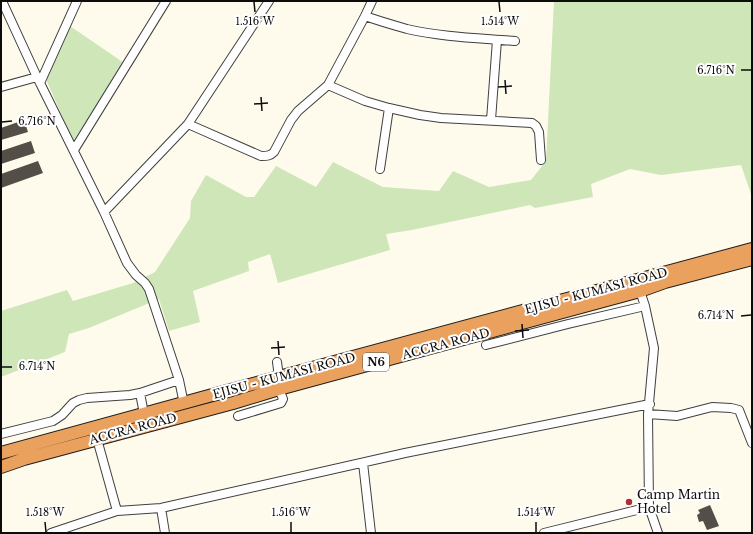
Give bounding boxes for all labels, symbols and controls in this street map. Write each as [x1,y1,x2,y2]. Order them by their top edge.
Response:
text: 1.516°W [236,15,275,28]
text: 1.514°W [481,15,519,28]
text: 6.716°N [697,64,735,77]
text: 6.716°N [18,115,56,128]
street label: EJISU - KUMASI ROAD [523,264,669,317]
text: 6.714°N [698,309,734,322]
street label: ACCRA ROAD [399,325,491,363]
street label: EJISU - KUMASI ROAD [211,349,357,402]
road number: N6 [363,353,389,371]
text: 6.714°N [19,360,55,373]
street label: ACCRA ROAD [86,410,178,448]
place label: Camp Martin Hotel [637,487,720,516]
marker: Camp Martin Hotel [624,497,634,507]
text: 1.518°W [26,506,65,519]
text: 1.516°W [272,506,311,519]
text: 1.514°W [517,506,555,519]

